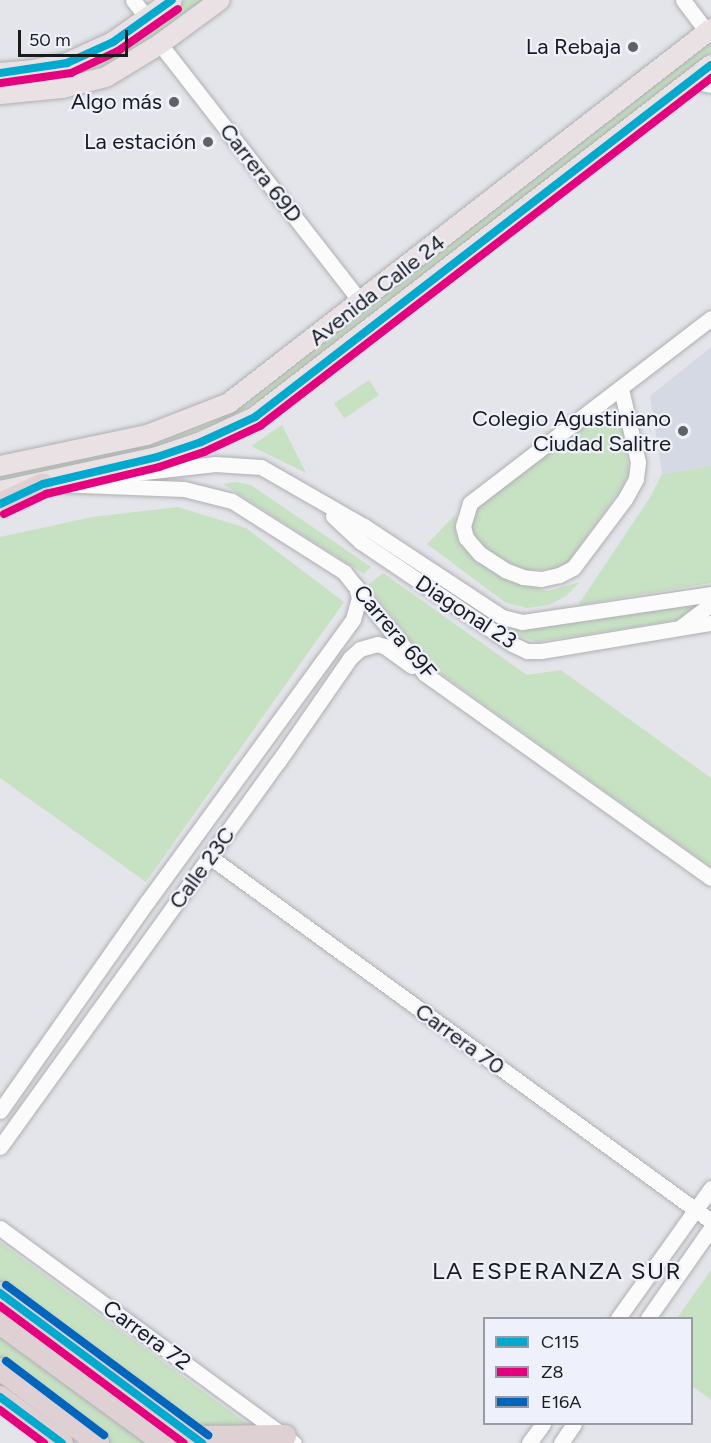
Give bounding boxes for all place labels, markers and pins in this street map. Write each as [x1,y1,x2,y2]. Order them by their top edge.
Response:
place label: La Rebaja [526,34,621,60]
marker: La Rebaja [626,40,640,54]
place label: Algo más [71,89,162,115]
marker: Algo más [167,95,181,109]
place label: La estación [84,129,196,155]
marker: La estación [201,135,215,149]
place label: Colegio Agustiniano Ciudad Salitre [472,405,671,457]
marker: Colegio Agustiniano Ciudad Salitre [676,424,690,438]

